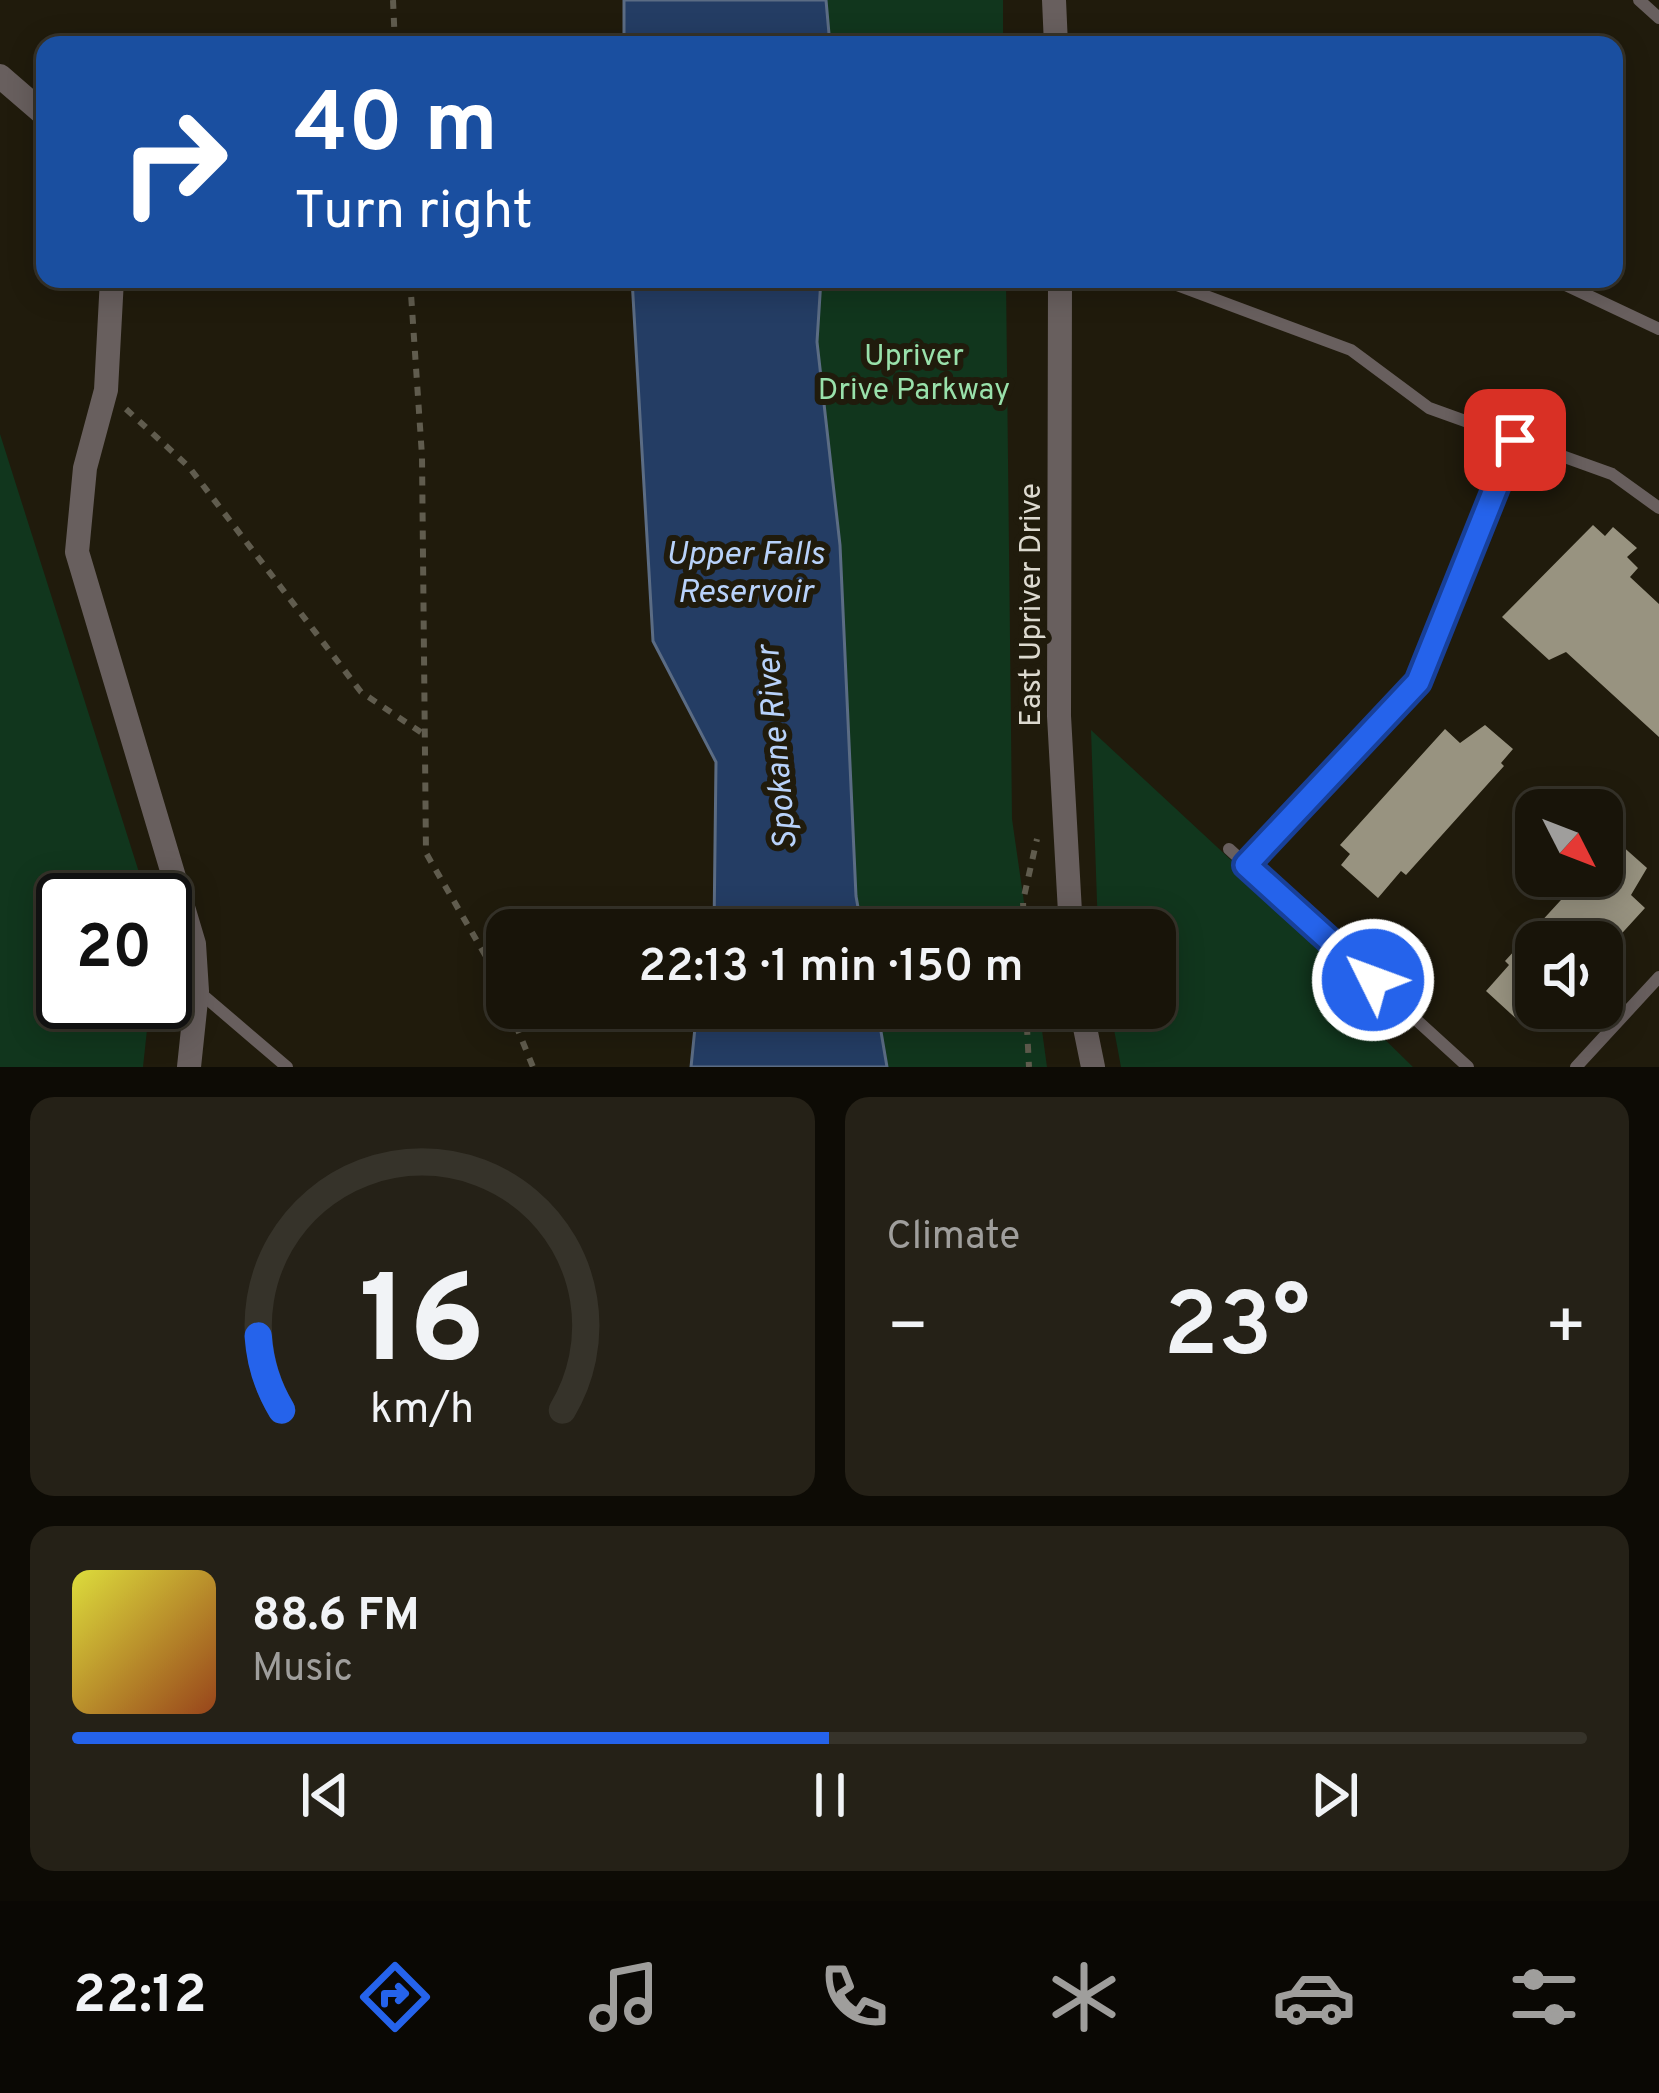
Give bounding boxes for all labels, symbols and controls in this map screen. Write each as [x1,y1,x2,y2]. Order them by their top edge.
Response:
text: 40 m [294,75,498,181]
icon: right [96,84,252,240]
text: Turn right [294,179,533,248]
park label: Upriver Drive Parkway [818,339,1010,410]
pin [1464,389,1566,491]
icon: arrive [1482,407,1548,473]
street label: East Upriver Drive [1014,483,1051,727]
water label: Upper Falls Reservoir [666,535,826,615]
water label: Spokane River [749,641,809,852]
north arrow [1515,789,1623,897]
map controls [1515,789,1623,1029]
speed limit sign: 20 [36,873,192,1029]
position arrow [1310,917,1436,1043]
button: sound [1515,921,1623,1029]
text: 22:13 · 1 min · 150 m [639,940,1023,997]
text: Climate [887,1214,1020,1263]
text: 16 [359,1249,486,1407]
text: 23° [1164,1274,1310,1387]
text: − [887,1289,929,1372]
text: + [1544,1289,1587,1372]
text: km/h [370,1383,474,1437]
text: 88.6 FM [252,1589,420,1646]
text: Music [252,1646,353,1695]
icon: previous [292,1762,358,1828]
icon: pause [797,1762,863,1828]
icon: next [1302,1762,1368,1828]
icon: directions [353,1955,437,2039]
icon: music [582,1955,666,2039]
icon: phone [812,1955,896,2039]
icon: climate [1042,1955,1126,2039]
icon: car [1272,1955,1356,2039]
icon: filters [1502,1955,1586,2039]
text: 22:12 [73,1963,207,2032]

